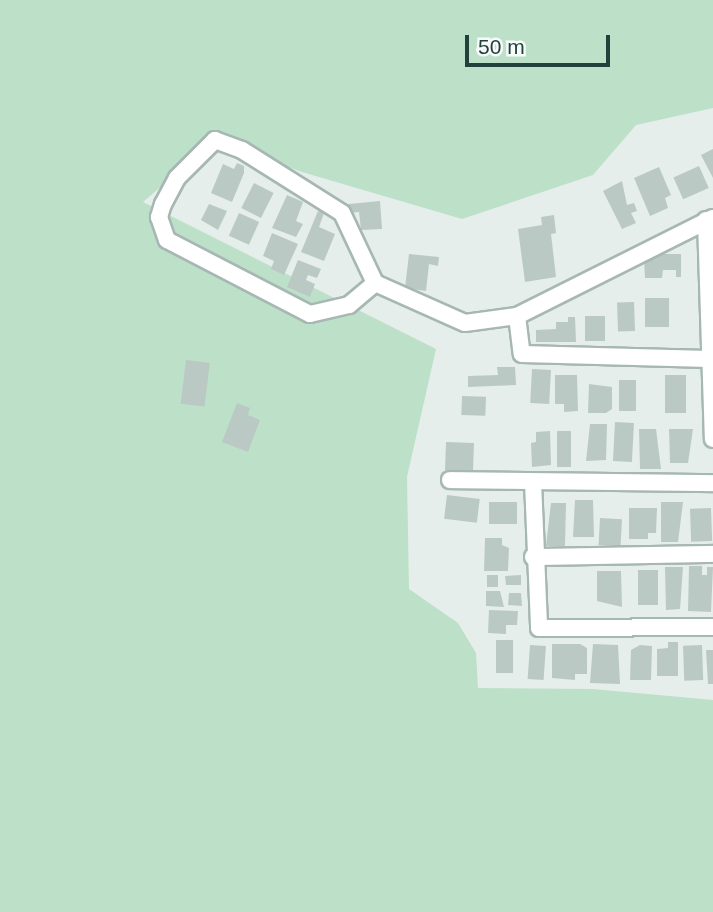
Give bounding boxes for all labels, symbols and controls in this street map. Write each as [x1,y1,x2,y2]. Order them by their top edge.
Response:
scale bar [468,21,613,65]
text: 50 m [478,35,525,58]

